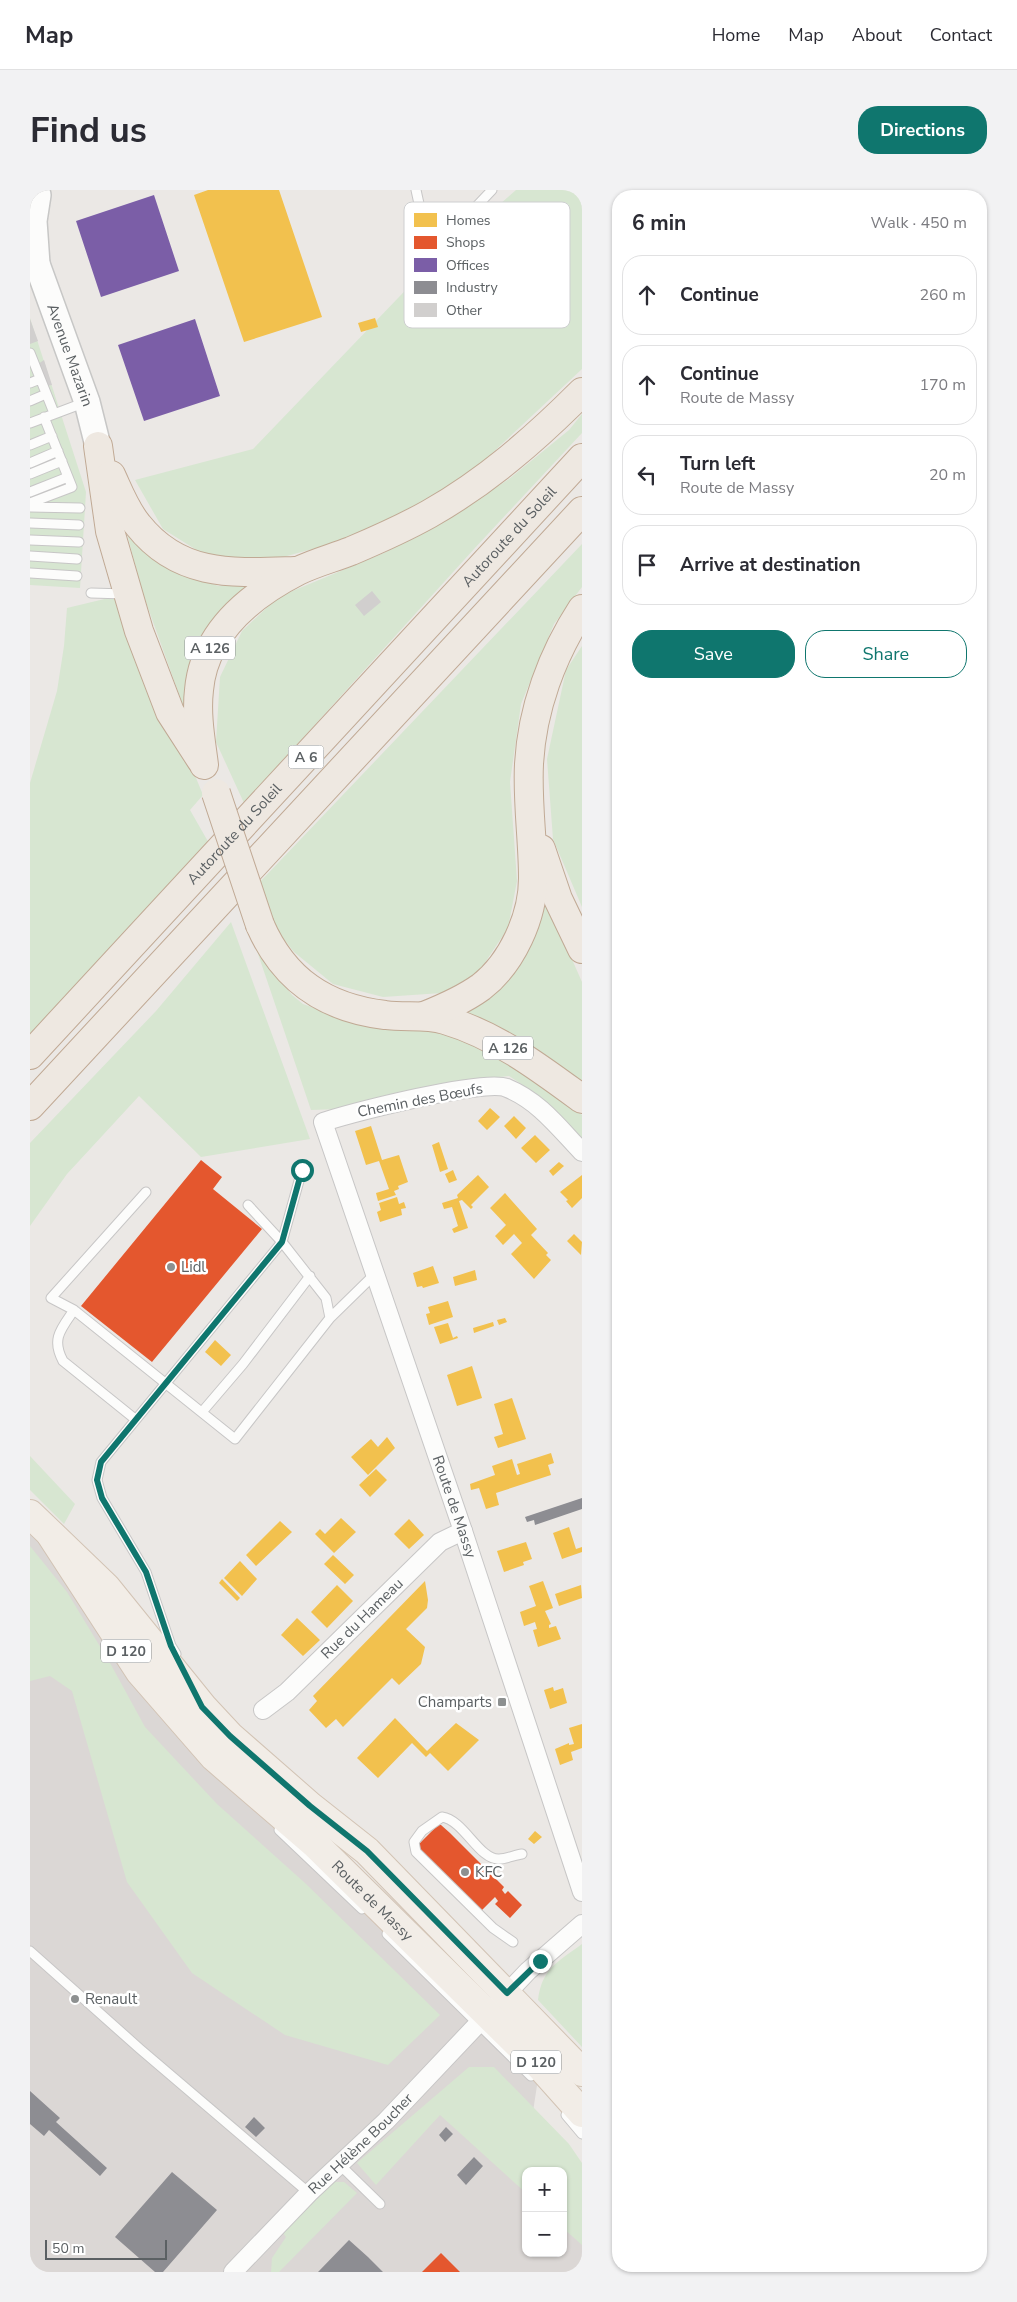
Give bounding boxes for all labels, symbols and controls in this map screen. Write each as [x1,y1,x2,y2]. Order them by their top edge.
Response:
text: Map [25,19,73,51]
text: Home [712,23,760,47]
text: Map [788,23,824,47]
text: About [852,23,902,47]
text: Contact [930,23,992,47]
button: Directions [858,106,987,154]
text: Find us [30,107,147,154]
legend [404,202,570,328]
text: 6 min [632,209,686,237]
text: Homes [446,211,491,230]
text: Walk · 450 m [871,212,967,234]
text: Shops [446,233,486,252]
text: Offices [446,256,490,275]
text: Industry [446,278,499,297]
icon: ahead [633,281,661,309]
text: Continue [680,282,759,308]
text: 260 m [919,284,966,306]
street label: Avenue Mazarin [42,301,98,409]
text: Other [446,301,482,320]
text: Continue [680,361,759,387]
icon: ahead [633,371,661,399]
text: 170 m [919,374,966,396]
text: Route de Massy [680,387,794,409]
text: Turn left [680,451,755,477]
icon: left [633,461,661,489]
text: 20 m [929,464,966,486]
text: Route de Massy [680,477,794,499]
street label: Autoroute du Soleil [458,481,561,591]
icon: arrive [633,551,661,579]
text: Arrive at destination [680,552,861,578]
button: Save [632,630,795,678]
button: Share [805,630,967,678]
road number: A 126 [185,636,235,659]
road number: A 6 [288,746,324,768]
street label: Autoroute du Soleil [183,779,286,889]
road number: A 126 [483,1036,533,1060]
street label: Chemin des Bœufs [356,1078,484,1122]
route start [291,1159,314,1182]
place label: Lidl [181,1257,206,1277]
marker: Lidl [165,1261,177,1273]
street label: Route de Massy [428,1453,481,1561]
street label: Rue du Hameau [316,1574,408,1663]
road number: D 120 [101,1640,151,1662]
place label: Champarts [418,1692,492,1712]
marker: Champarts [496,1696,508,1708]
street label: Route de Massy [327,1856,418,1946]
place label: KFC [475,1862,502,1882]
marker: KFC [459,1866,471,1878]
route end [529,1950,552,1973]
place label: Renault [85,1989,138,2009]
marker: Renault [69,1993,81,2005]
road number: D 120 [511,2050,561,2074]
street label: Rue Hélène Boucher [304,2088,418,2199]
map controls [522,2167,567,2257]
button: + [522,2167,567,2212]
button: − [522,2212,567,2257]
scale bar [45,2237,168,2260]
text: 50 m [52,2239,84,2258]

